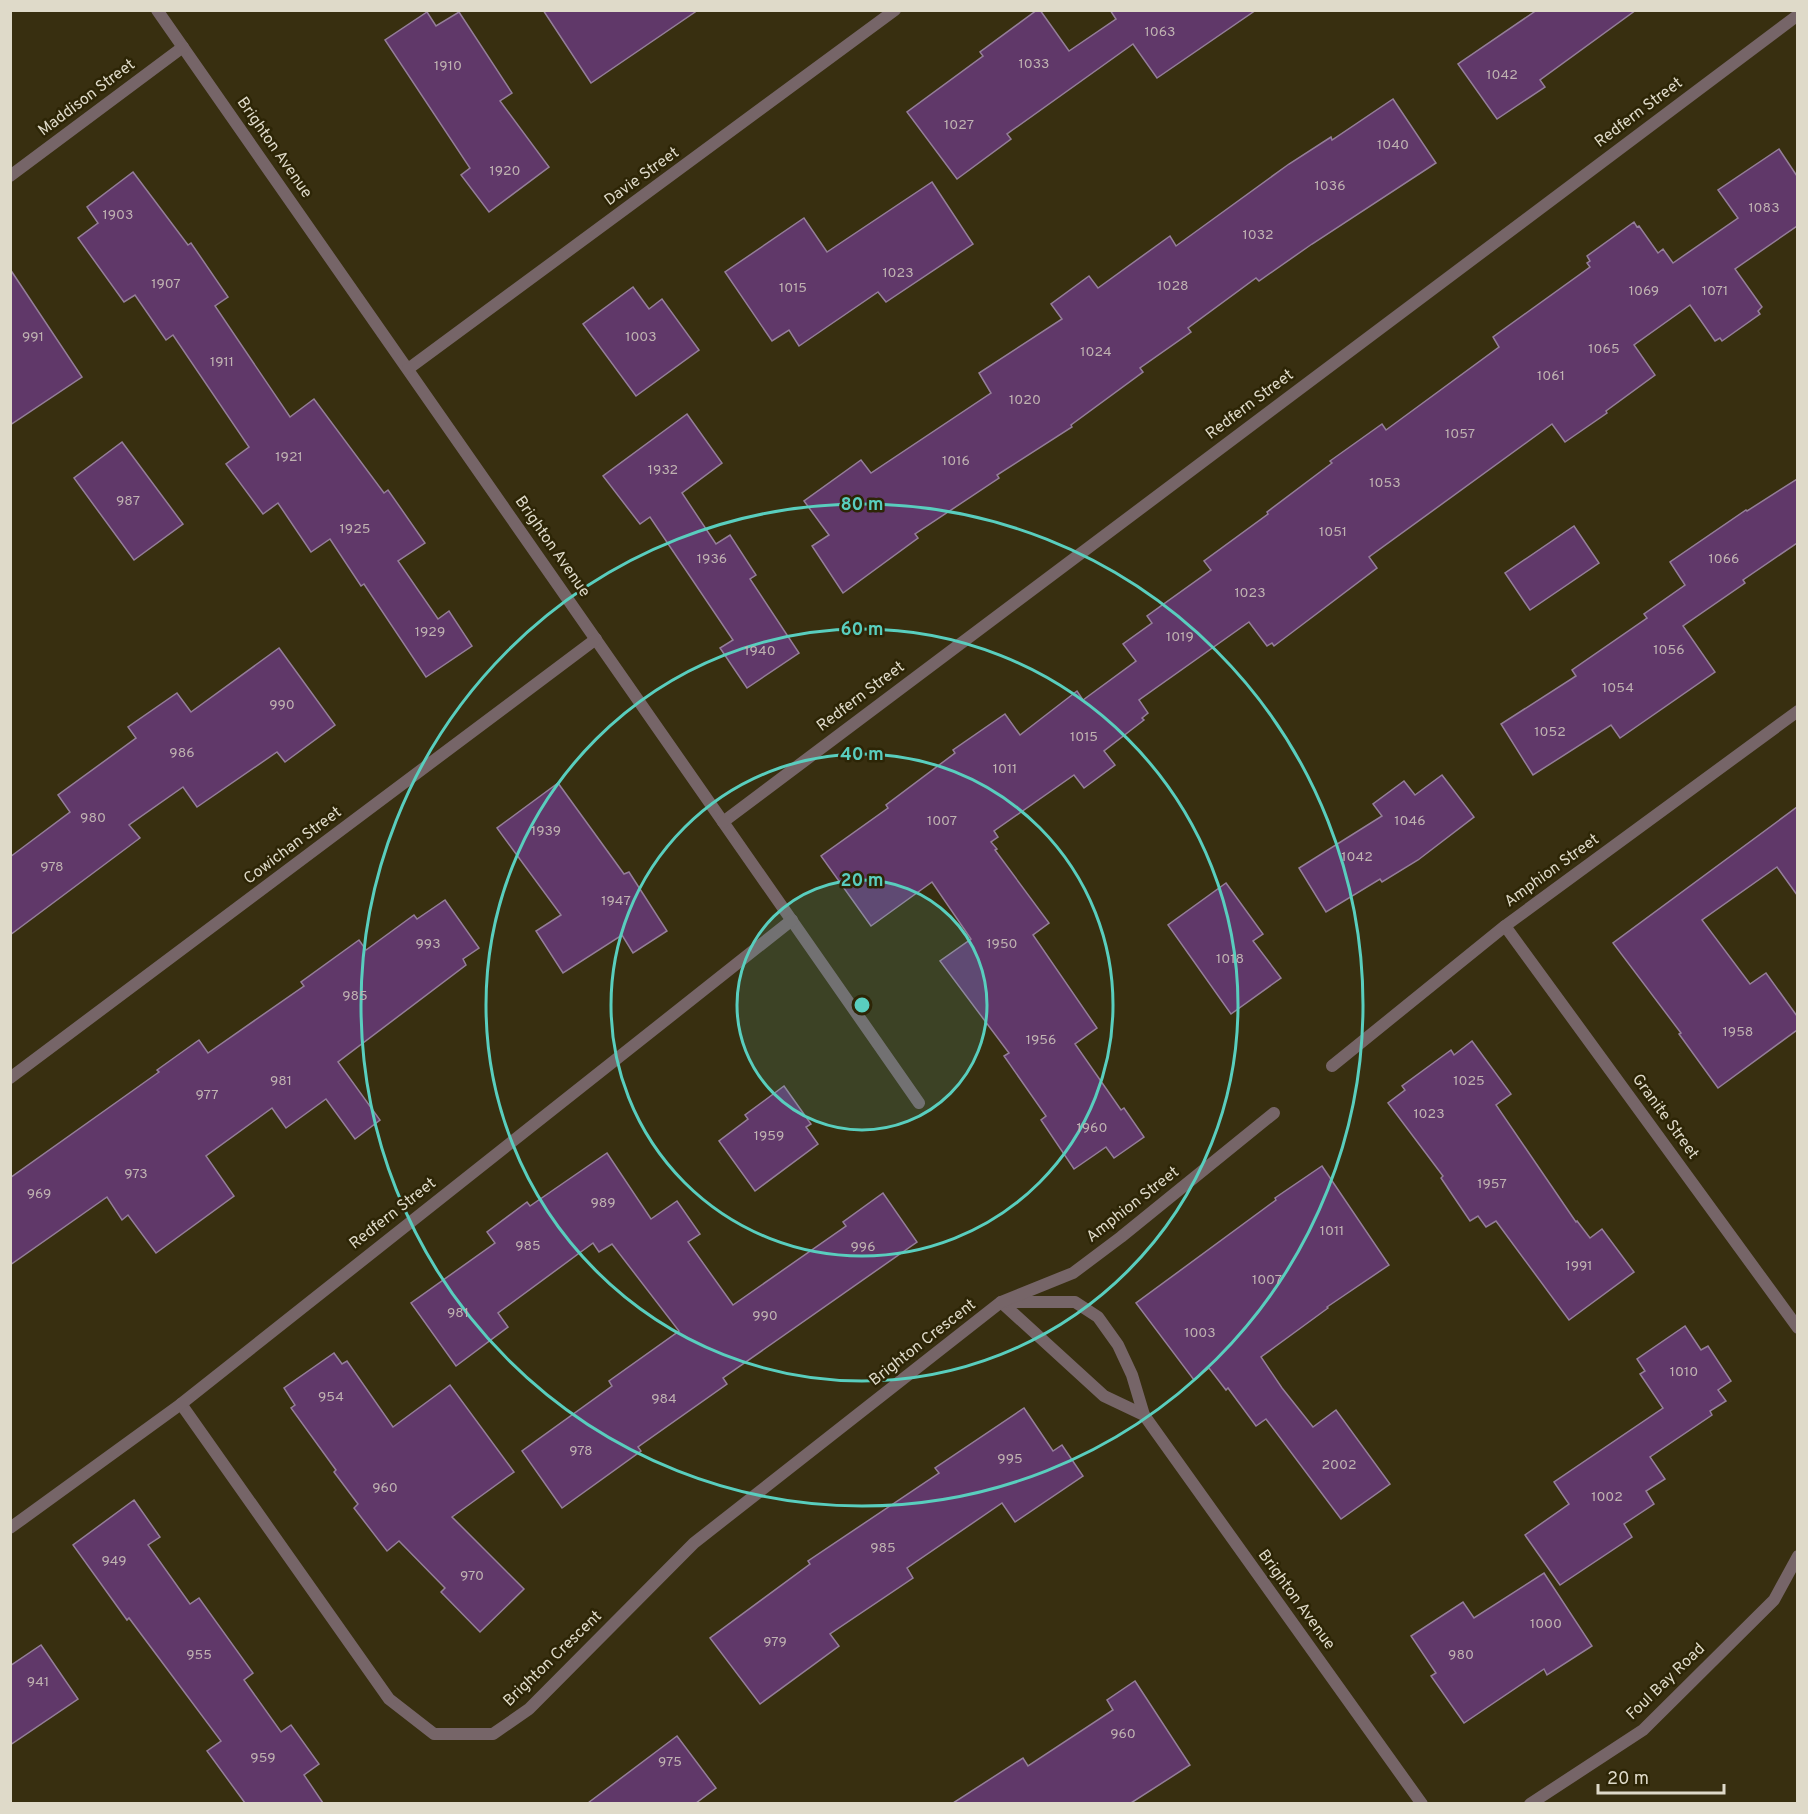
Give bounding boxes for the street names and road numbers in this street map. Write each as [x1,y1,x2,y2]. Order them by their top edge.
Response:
street label: Maddison Street [35,55,139,141]
street label: Redfern Street [1591,73,1687,153]
street label: Brighton Avenue [232,94,316,202]
street label: Davie Street [601,143,683,211]
street label: Redfern Street [1202,365,1298,445]
street label: Brighton Avenue [510,493,594,601]
street label: Redfern Street [813,657,909,737]
street label: Cowichan Street [240,803,346,889]
street label: Amphion Street [1501,830,1603,912]
street label: Granite Street [1627,1070,1703,1164]
street label: Amphion Street [1083,1163,1183,1247]
street label: Redfern Street [346,1174,440,1254]
street label: Brighton Crescent [866,1295,980,1391]
street label: Brighton Avenue [1253,1546,1339,1654]
street label: Brighton Crescent [499,1607,607,1711]
street label: Foul Bay Road [1622,1639,1710,1725]

